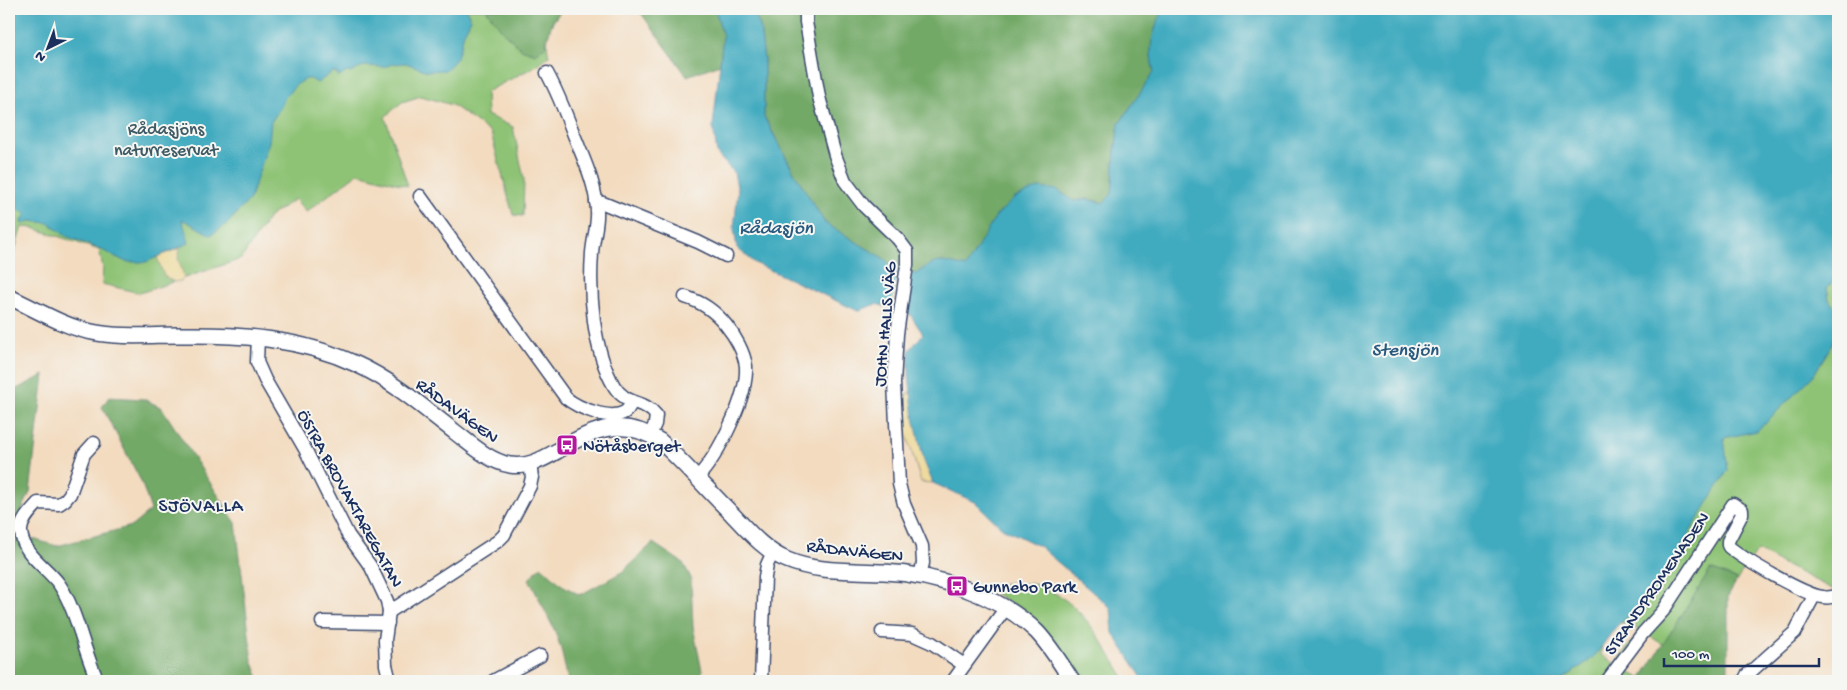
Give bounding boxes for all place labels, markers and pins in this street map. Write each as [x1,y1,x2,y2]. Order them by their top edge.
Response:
bus stop icon: Nötåsberget [555,433,579,457]
place label: Nötåsberget [583,437,682,458]
bus stop icon: Gunnebo Park [945,574,969,598]
place label: Gunnebo Park [973,578,1079,599]

